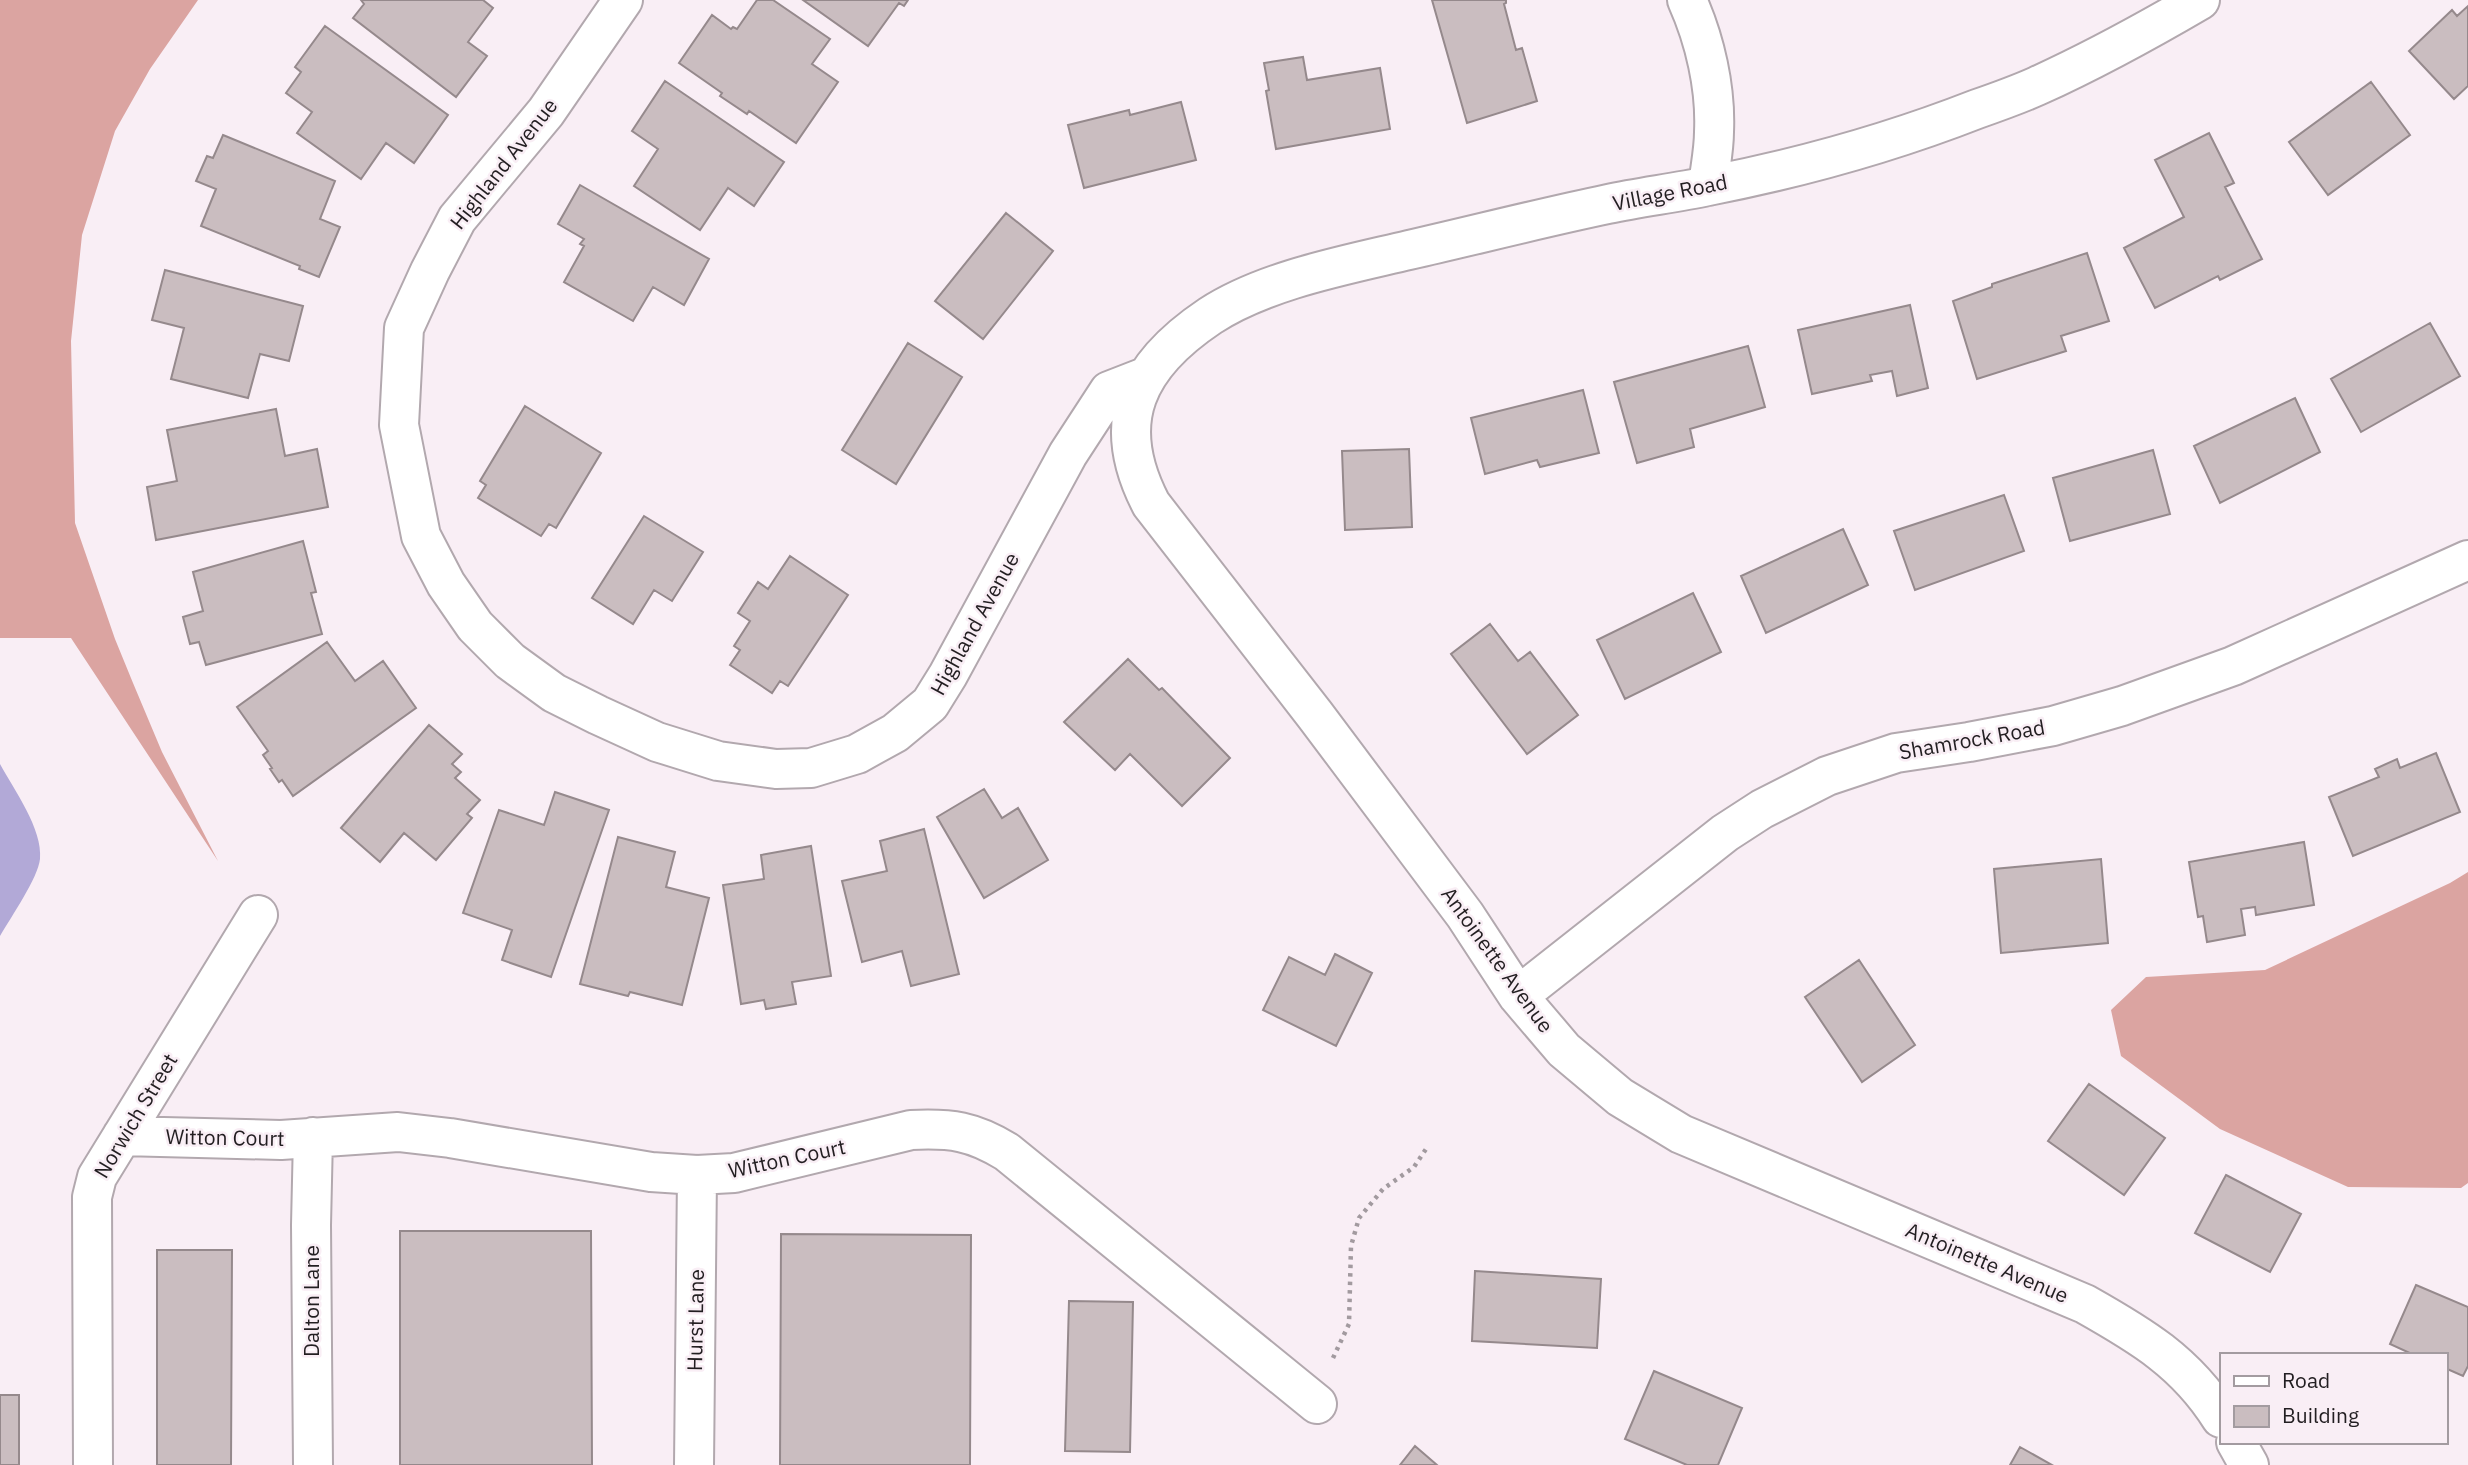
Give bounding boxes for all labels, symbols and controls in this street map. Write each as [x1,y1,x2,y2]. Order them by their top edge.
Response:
street label: Highland Avenue [443,92,563,235]
street label: Village Road [1610,167,1730,217]
street label: Highland Avenue [923,547,1025,700]
street label: Shamrock Road [1897,712,2047,766]
street label: Antoinette Avenue [1435,881,1560,1038]
street label: Norwich Street [87,1048,183,1183]
street label: Witton Court [165,1122,285,1152]
street label: Witton Court [726,1132,848,1184]
street label: Antoinette Avenue [1902,1215,2073,1309]
street label: Dalton Lane [297,1245,325,1357]
street label: Hurst Lane [680,1269,710,1371]
legend [2220,1353,2447,1444]
text: Road [2282,1366,2330,1394]
text: Building [2282,1401,2359,1429]

